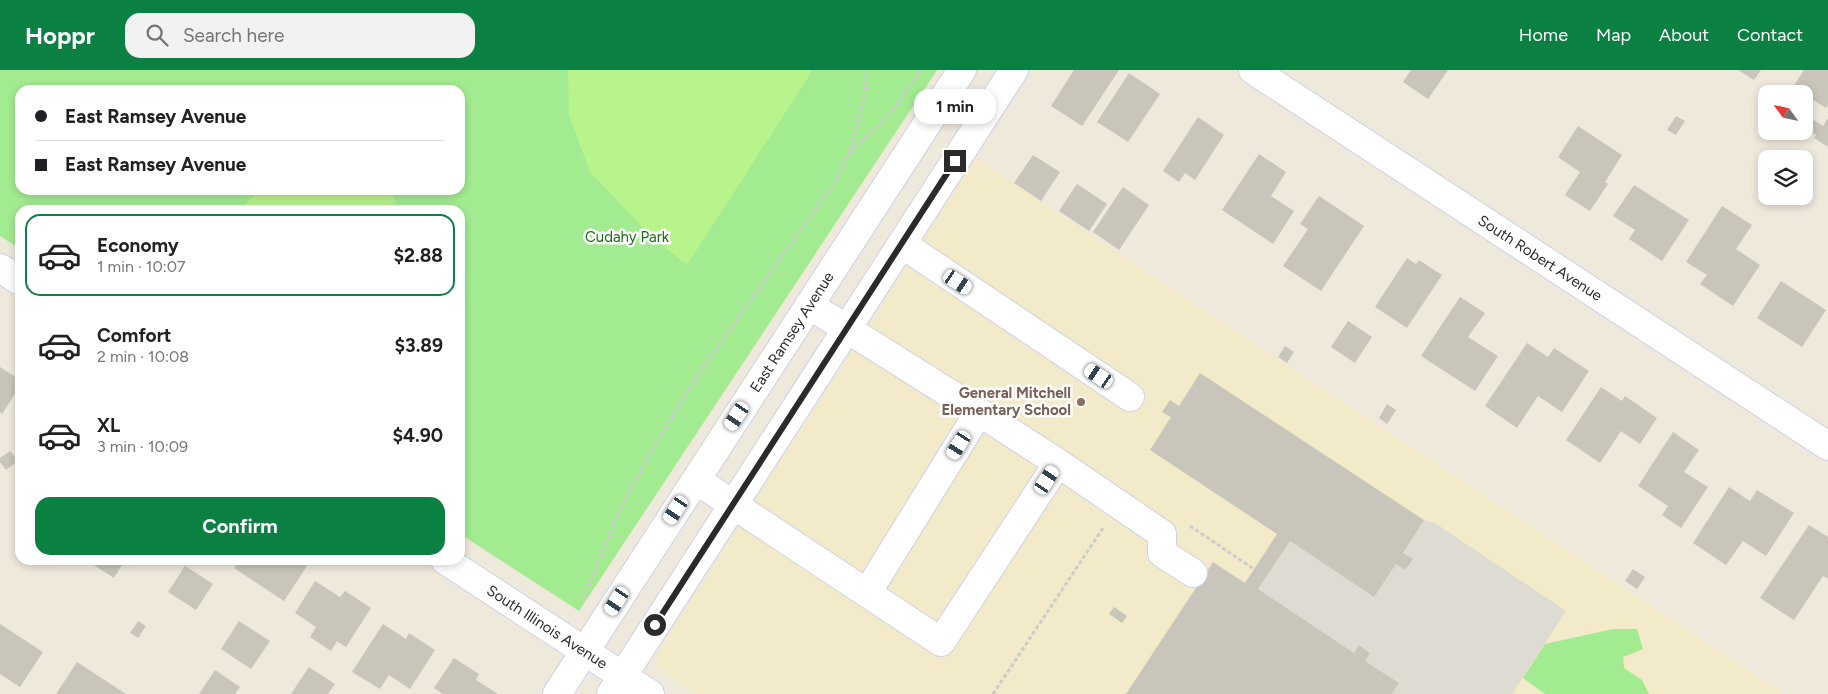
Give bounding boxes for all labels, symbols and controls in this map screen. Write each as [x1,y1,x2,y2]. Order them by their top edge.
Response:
search box [125,13,475,58]
text: Hoppr [25,21,95,50]
icon: search [143,21,171,49]
text: Search here [183,24,284,47]
text: Home [1519,24,1568,46]
text: Map [1596,24,1631,46]
text: About [1659,24,1709,46]
text: Contact [1737,24,1803,46]
north arrow [1758,85,1812,140]
map controls [1758,85,1813,205]
callout: 1 min [914,88,996,124]
text: 1 min [936,97,974,116]
text: East Ramsey Avenue [65,105,246,128]
route end [944,150,966,172]
button: layers [1758,150,1813,205]
text: East Ramsey Avenue [65,153,246,176]
street label: South Robert Avenue [1475,211,1605,305]
park label: Cudahy Park [585,228,670,246]
icon: car [37,233,82,278]
text: Economy [97,234,179,257]
text: $2.88 [394,244,443,267]
text: 1 min · 10:07 [97,257,186,276]
car [941,267,974,297]
street label: East Ramsey Avenue [746,268,838,396]
icon: car [37,323,82,368]
text: Comfort [97,324,172,347]
text: $3.89 [395,334,443,357]
text: 2 min · 10:08 [97,347,189,366]
car [1082,361,1115,391]
place label: General Mitchell Elementary School [942,384,1071,419]
marker: General Mitchell Elementary School [1075,396,1087,408]
car [722,399,751,433]
icon: car [37,413,82,458]
text: XL [97,414,120,437]
text: $4.90 [392,424,443,447]
car [944,428,973,462]
text: 3 min · 10:09 [97,437,188,456]
car [1032,463,1061,497]
car [661,493,690,527]
button: Confirm [35,497,445,555]
street label: South Illinois Avenue [483,581,611,673]
car [602,584,631,618]
route start [644,614,666,636]

